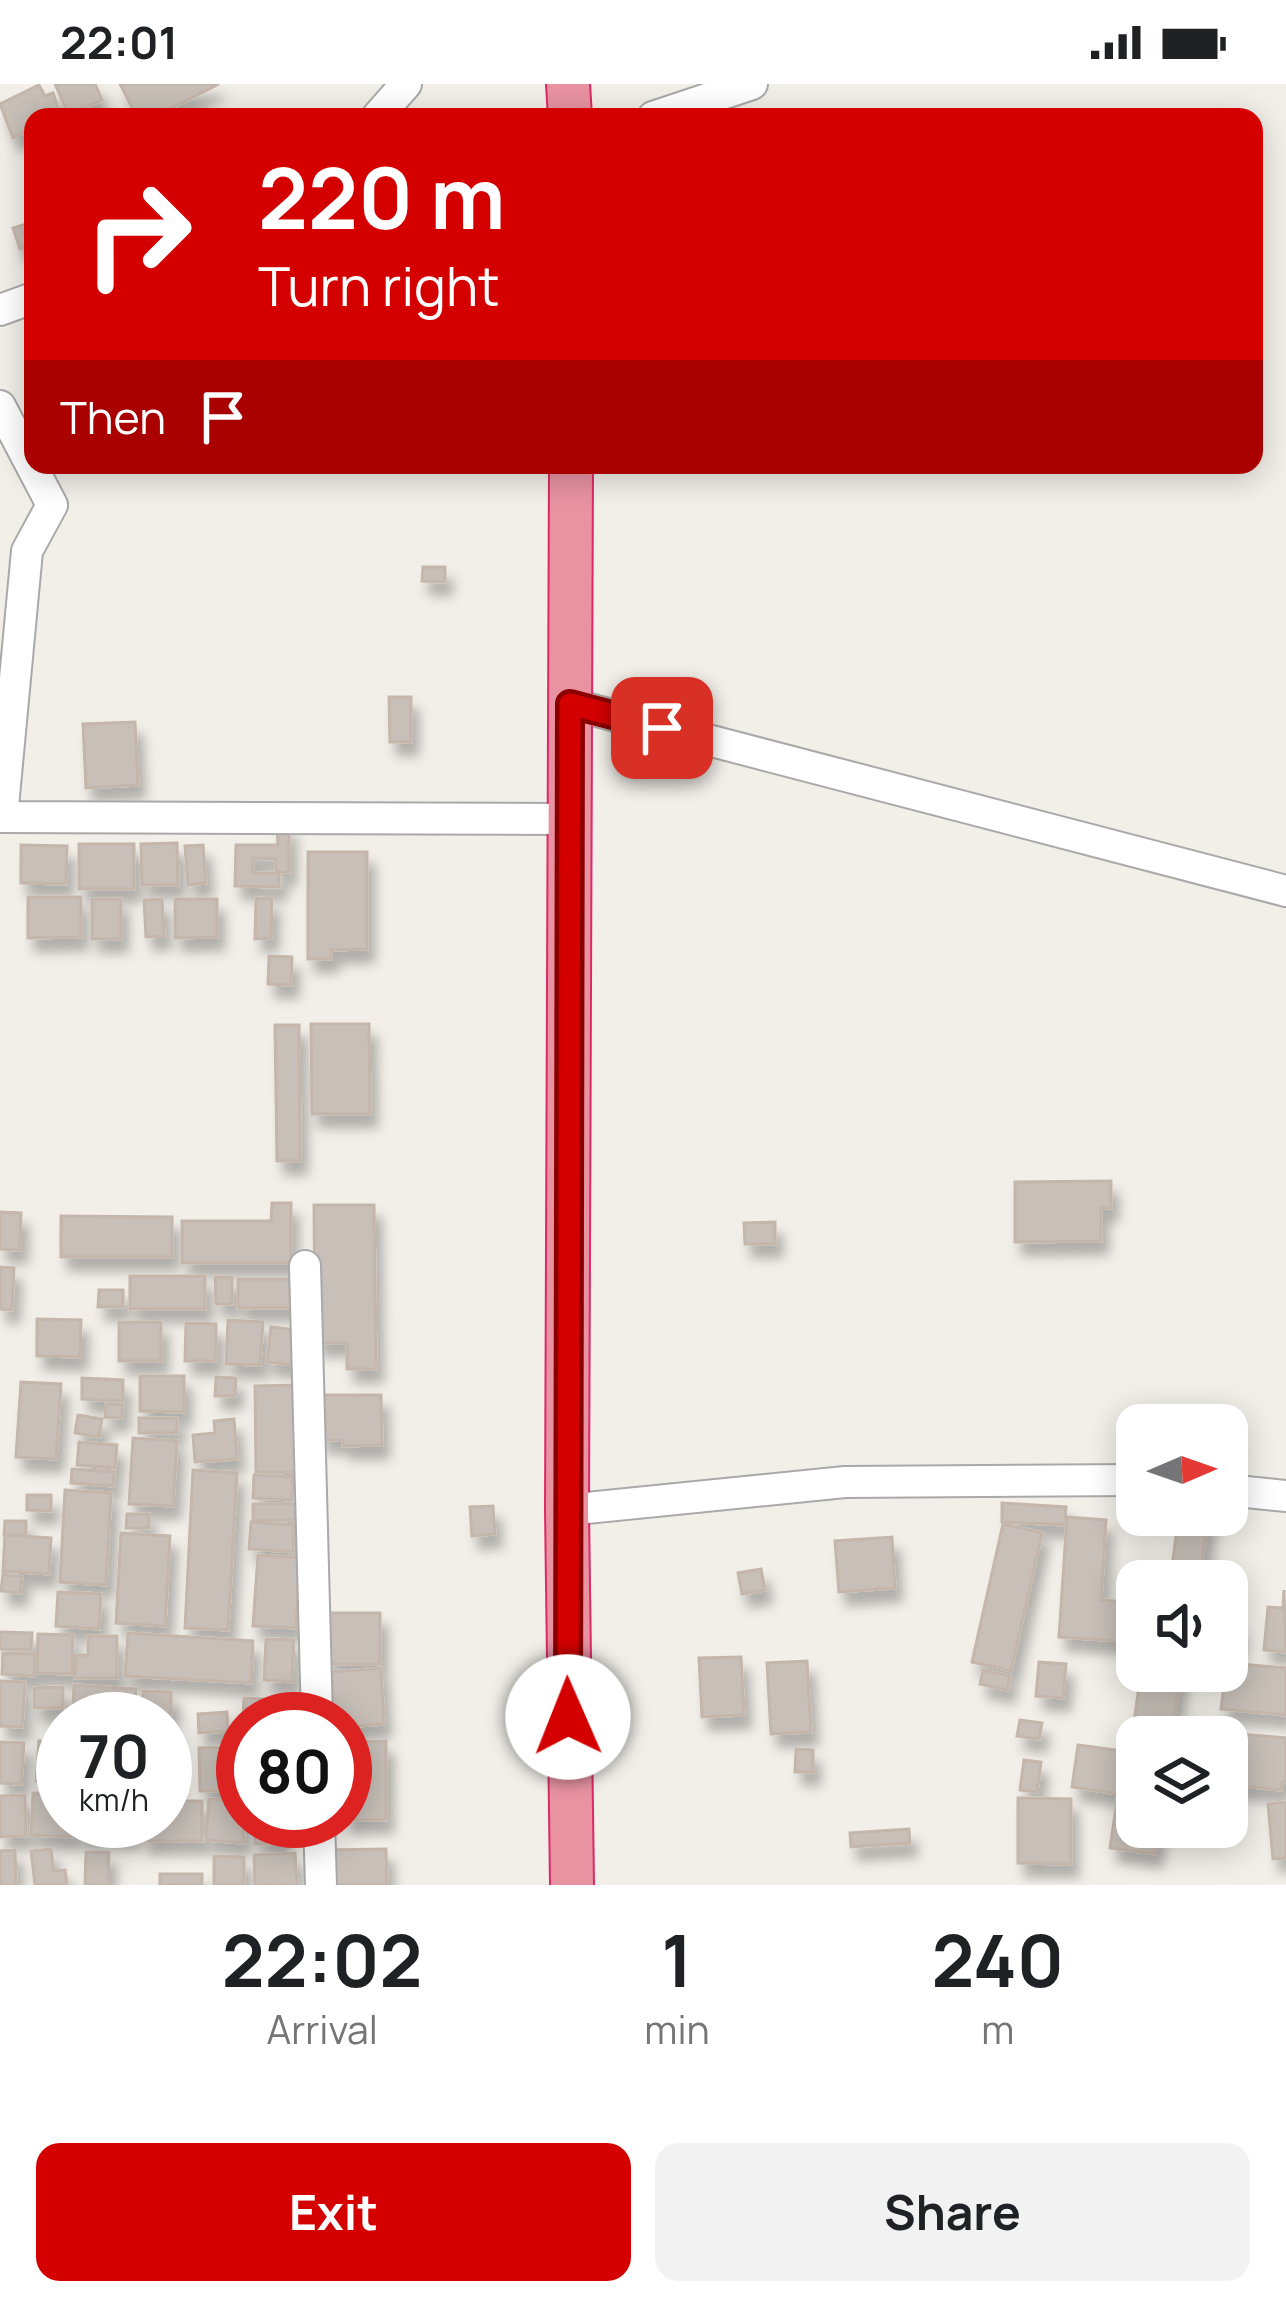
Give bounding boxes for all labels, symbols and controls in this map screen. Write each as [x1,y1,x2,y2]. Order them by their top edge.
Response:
text: 22:01 [60,11,178,73]
text: 220 m [258,139,506,254]
icon: right [60,156,216,312]
text: Turn right [258,248,500,322]
icon: arrive [190,384,256,450]
text: Then [60,386,166,448]
pin [611,677,713,779]
icon: arrive [629,695,695,761]
north arrow [1116,1404,1248,1536]
map controls [1116,1404,1248,1848]
button: sound [1116,1560,1248,1692]
position arrow [505,1654,631,1780]
speed limit sign: 80 [216,1692,372,1848]
text: 70 [78,1714,150,1796]
button: layers [1116,1716,1248,1848]
text: km/h [79,1779,149,1820]
text: 22:02 [222,1910,423,2009]
text: 1 [661,1910,693,2009]
text: 240 [932,1910,1064,2009]
text: Arrival [266,2002,378,2056]
text: min [644,2002,710,2056]
text: m [981,2002,1014,2056]
button: Exit [36,2143,631,2281]
button: Share [655,2143,1250,2281]

